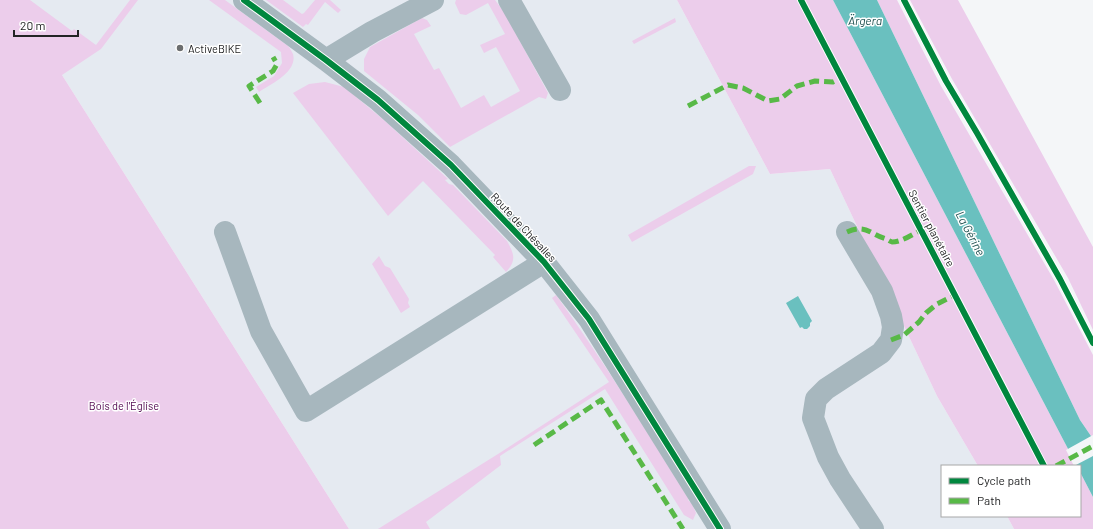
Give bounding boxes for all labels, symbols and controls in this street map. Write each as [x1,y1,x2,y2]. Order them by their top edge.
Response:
scale bar [14,12,78,38]
water label: Ärgera [848,13,882,27]
text: 20 m [20,18,46,32]
place label: ActiveBIKE [188,42,241,55]
marker: ActiveBIKE [175,43,185,53]
street label: Sentier planétaire [906,187,958,269]
street label: Route de Chésalles [489,190,559,264]
water label: La Gérine [953,208,989,258]
park label: Bois de l'Église [89,399,159,412]
legend [941,465,1081,517]
text: Cycle path [977,473,1031,487]
text: Path [977,493,1001,507]

